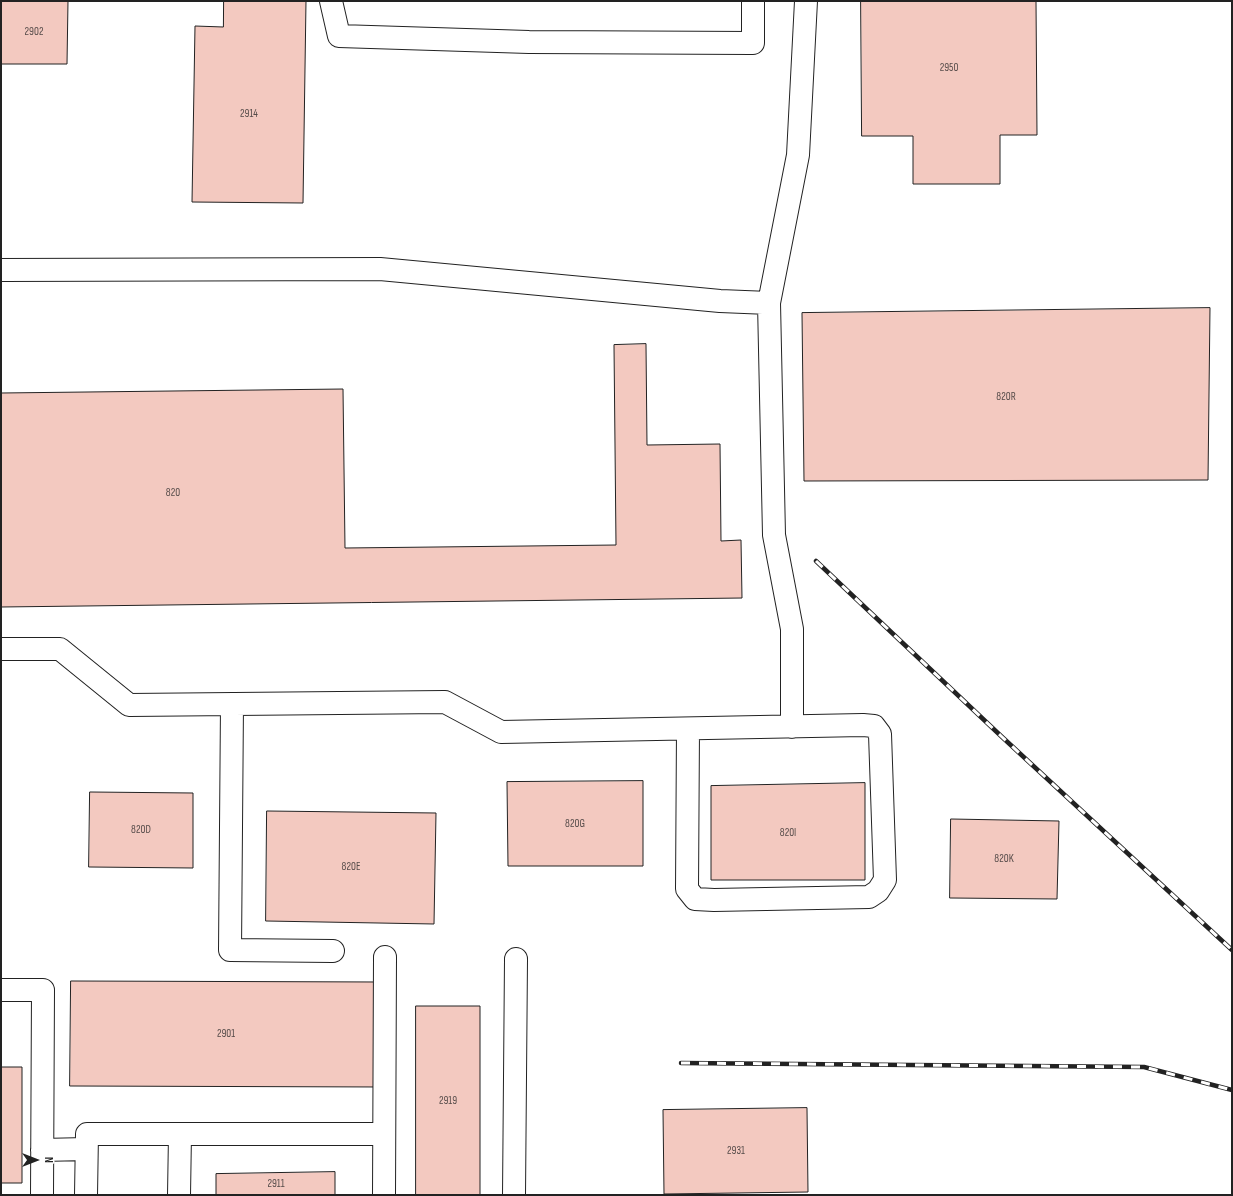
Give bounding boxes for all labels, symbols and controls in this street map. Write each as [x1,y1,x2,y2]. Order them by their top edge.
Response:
house number: 2902 [25,25,43,39]
house number: 2950 [940,61,958,75]
house number: 2914 [240,107,258,121]
house number: 820R [996,390,1016,404]
house number: 820 [166,486,180,500]
house number: 820G [565,817,585,831]
house number: 820D [131,823,151,837]
house number: 820I [780,826,796,840]
house number: 820K [994,852,1014,866]
house number: 820E [342,860,360,874]
house number: 2901 [217,1027,235,1041]
house number: 2919 [439,1094,457,1108]
north arrow [16,1140,56,1180]
house number: 2931 [727,1144,745,1158]
text: N [42,1157,55,1163]
house number: 2911 [267,1177,285,1191]

